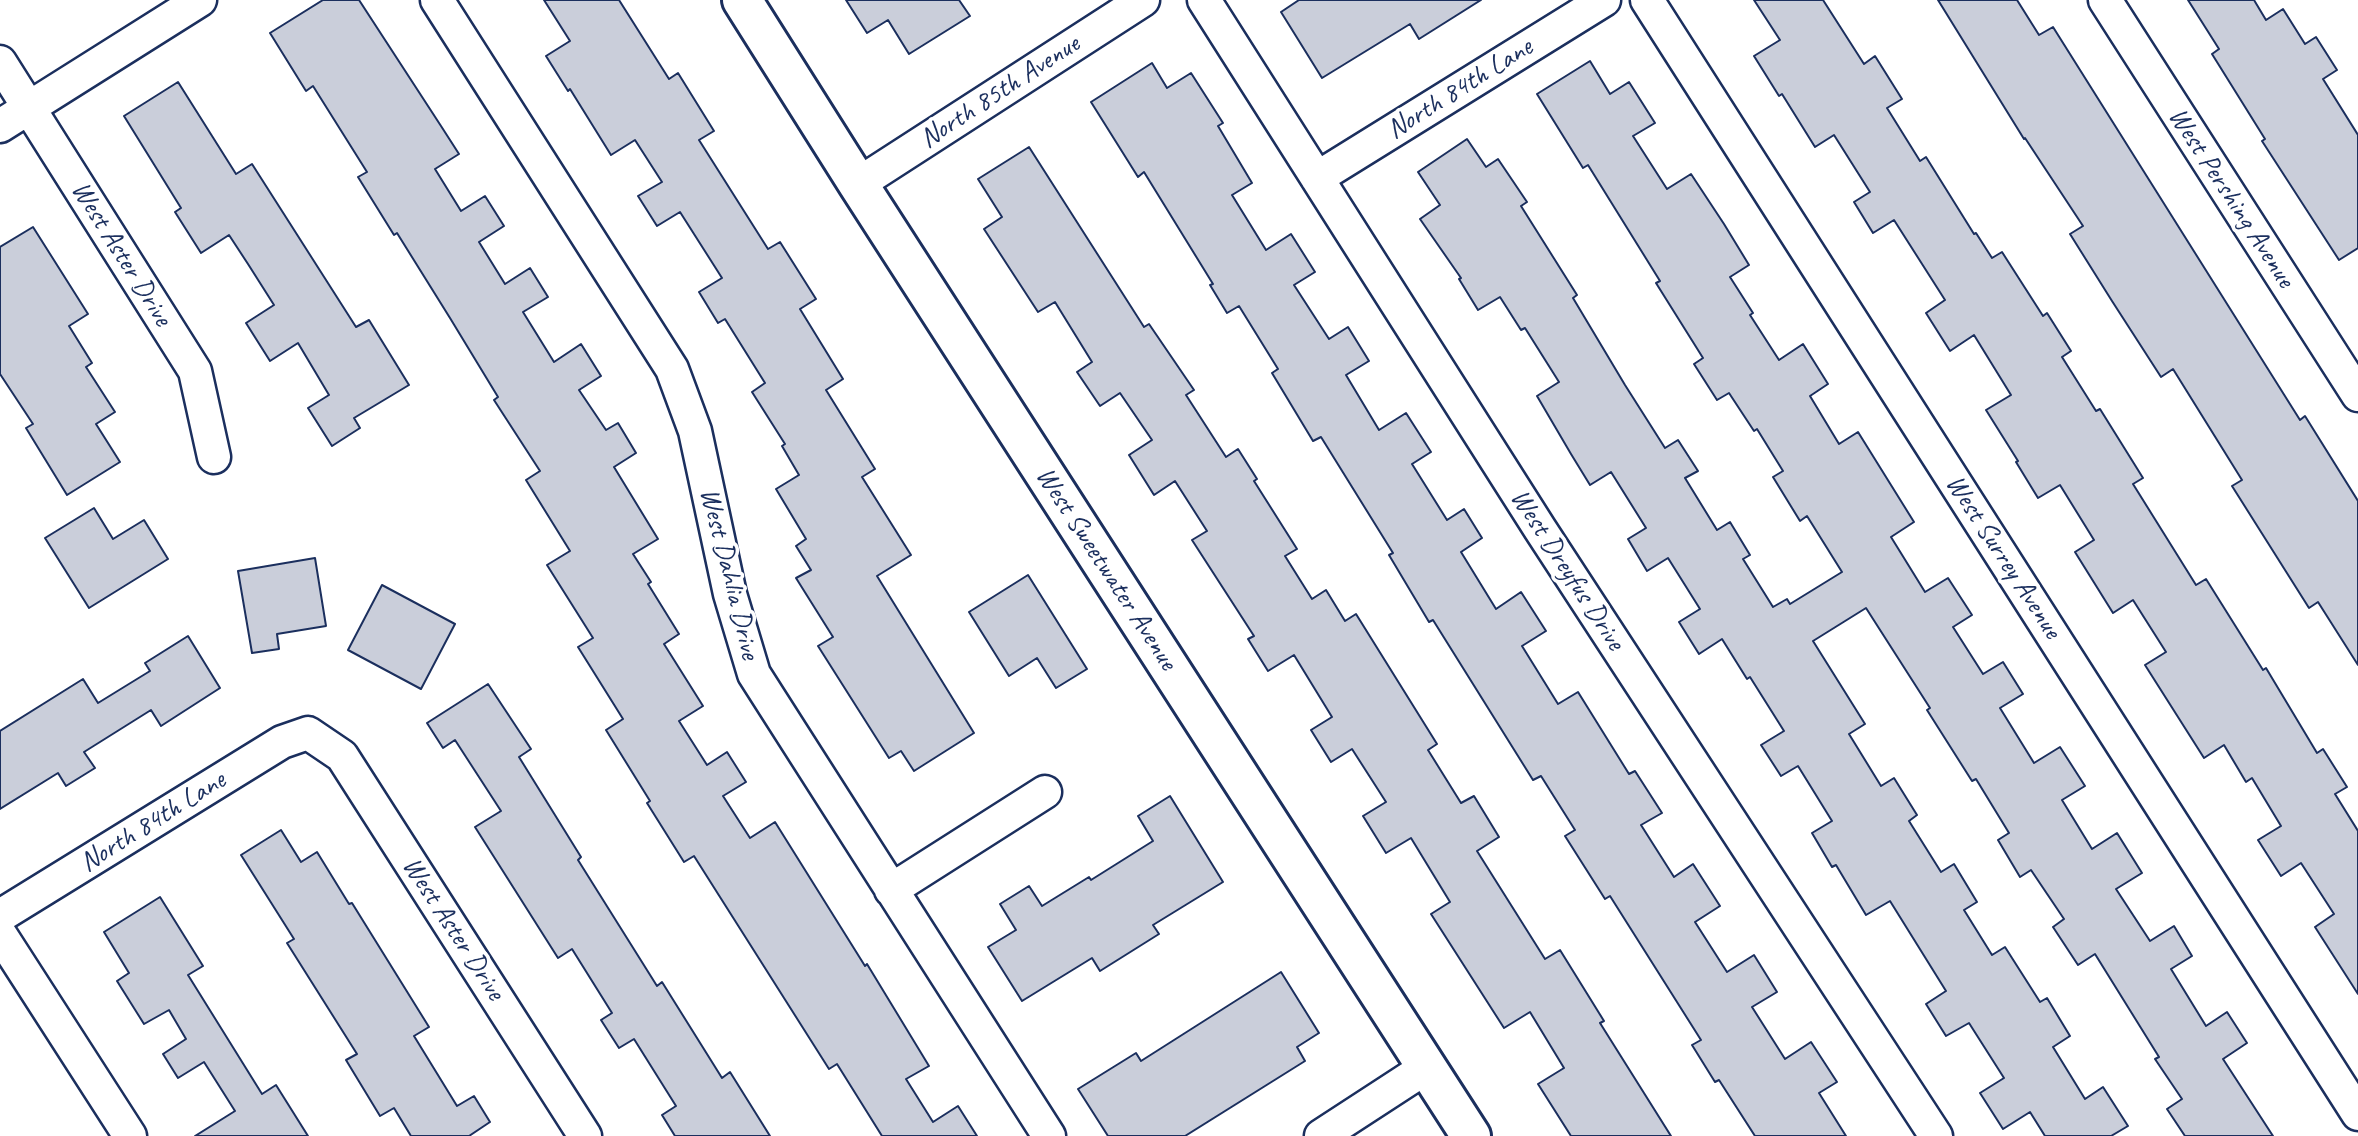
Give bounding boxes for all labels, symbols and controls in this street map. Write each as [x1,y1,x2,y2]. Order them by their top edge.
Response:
street label: North 85th Avenue [914,28,1086,156]
street label: North 84th Lane [1381,31,1539,147]
street label: West Pershing Avenue [2160,102,2302,294]
street label: West Aster Drive [63,176,179,332]
street label: West Sweetwater Avenue [1028,461,1184,677]
street label: West Surrey Avenue [1938,469,2068,645]
street label: West Dreyfus Drive [1502,483,1632,657]
street label: West Dahlia Drive [692,485,766,663]
street label: North 84th Lane [74,764,232,880]
street label: West Aster Drive [394,851,512,1007]

